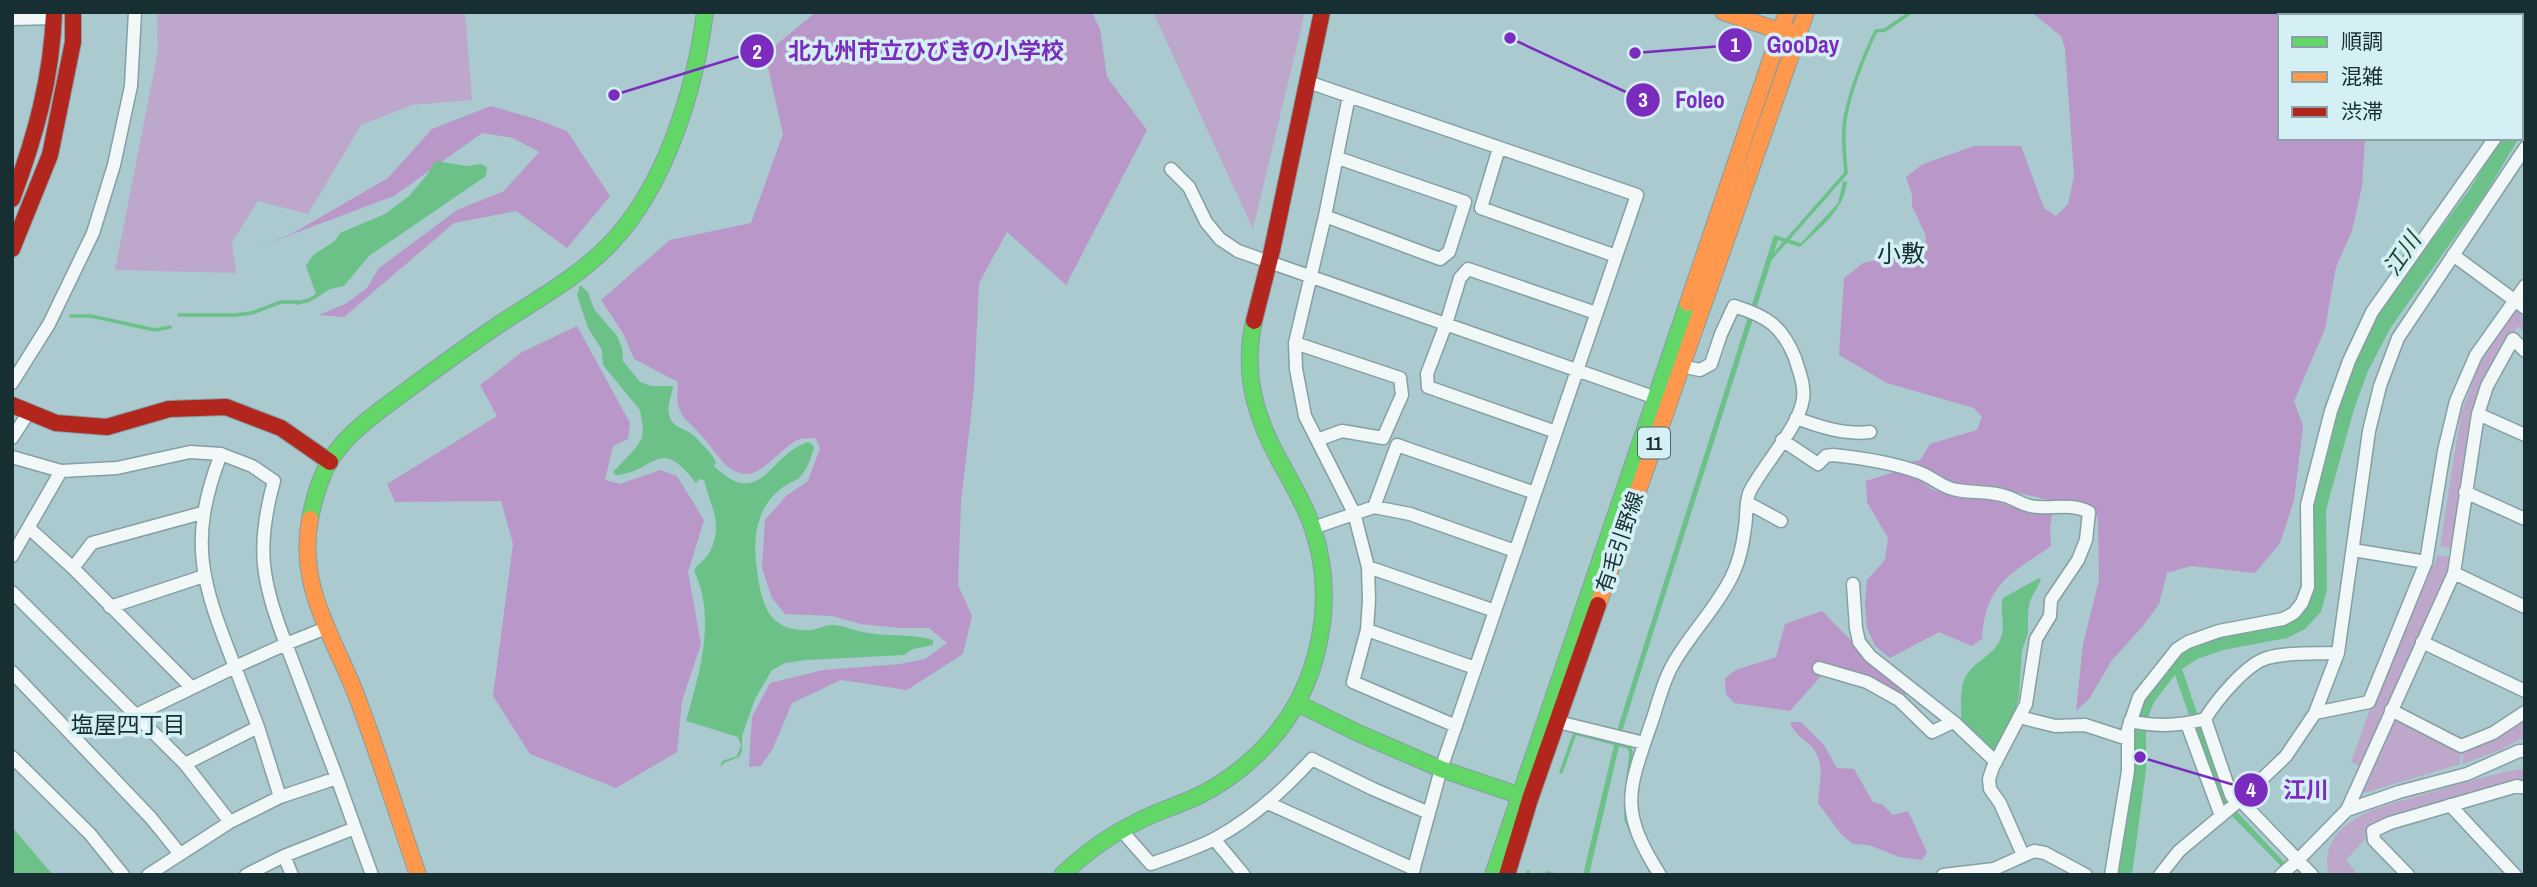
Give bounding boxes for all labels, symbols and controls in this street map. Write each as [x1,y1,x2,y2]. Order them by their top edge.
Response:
legend [2278,14,2523,140]
callout: GooDay [1717,23,1853,67]
text: 順調 [2341,27,2383,56]
callout: 北九州市立ひびきの小学校 [739,29,1078,73]
text: GooDay [1767,29,1840,60]
text: 1 [1730,30,1740,59]
text: 北九州市立ひびきの小学校 [788,35,1064,66]
text: 2 [752,37,762,66]
text: 混雑 [2341,62,2383,91]
callout: Foleo [1626,78,1738,122]
text: Foleo [1675,84,1725,115]
text: 3 [1638,85,1648,114]
text: 渋滞 [2341,97,2383,126]
water label: 江川 [2376,223,2429,281]
district label: 小敷 [1877,237,1925,269]
road number: 11 [1638,428,1670,458]
street label: 有毛引野線 [1589,487,1650,596]
district label: 塩屋四丁目 [71,709,186,740]
callout: 江川 [2234,768,2343,812]
text: 江川 [2283,774,2329,805]
text: 4 [2246,775,2256,804]

